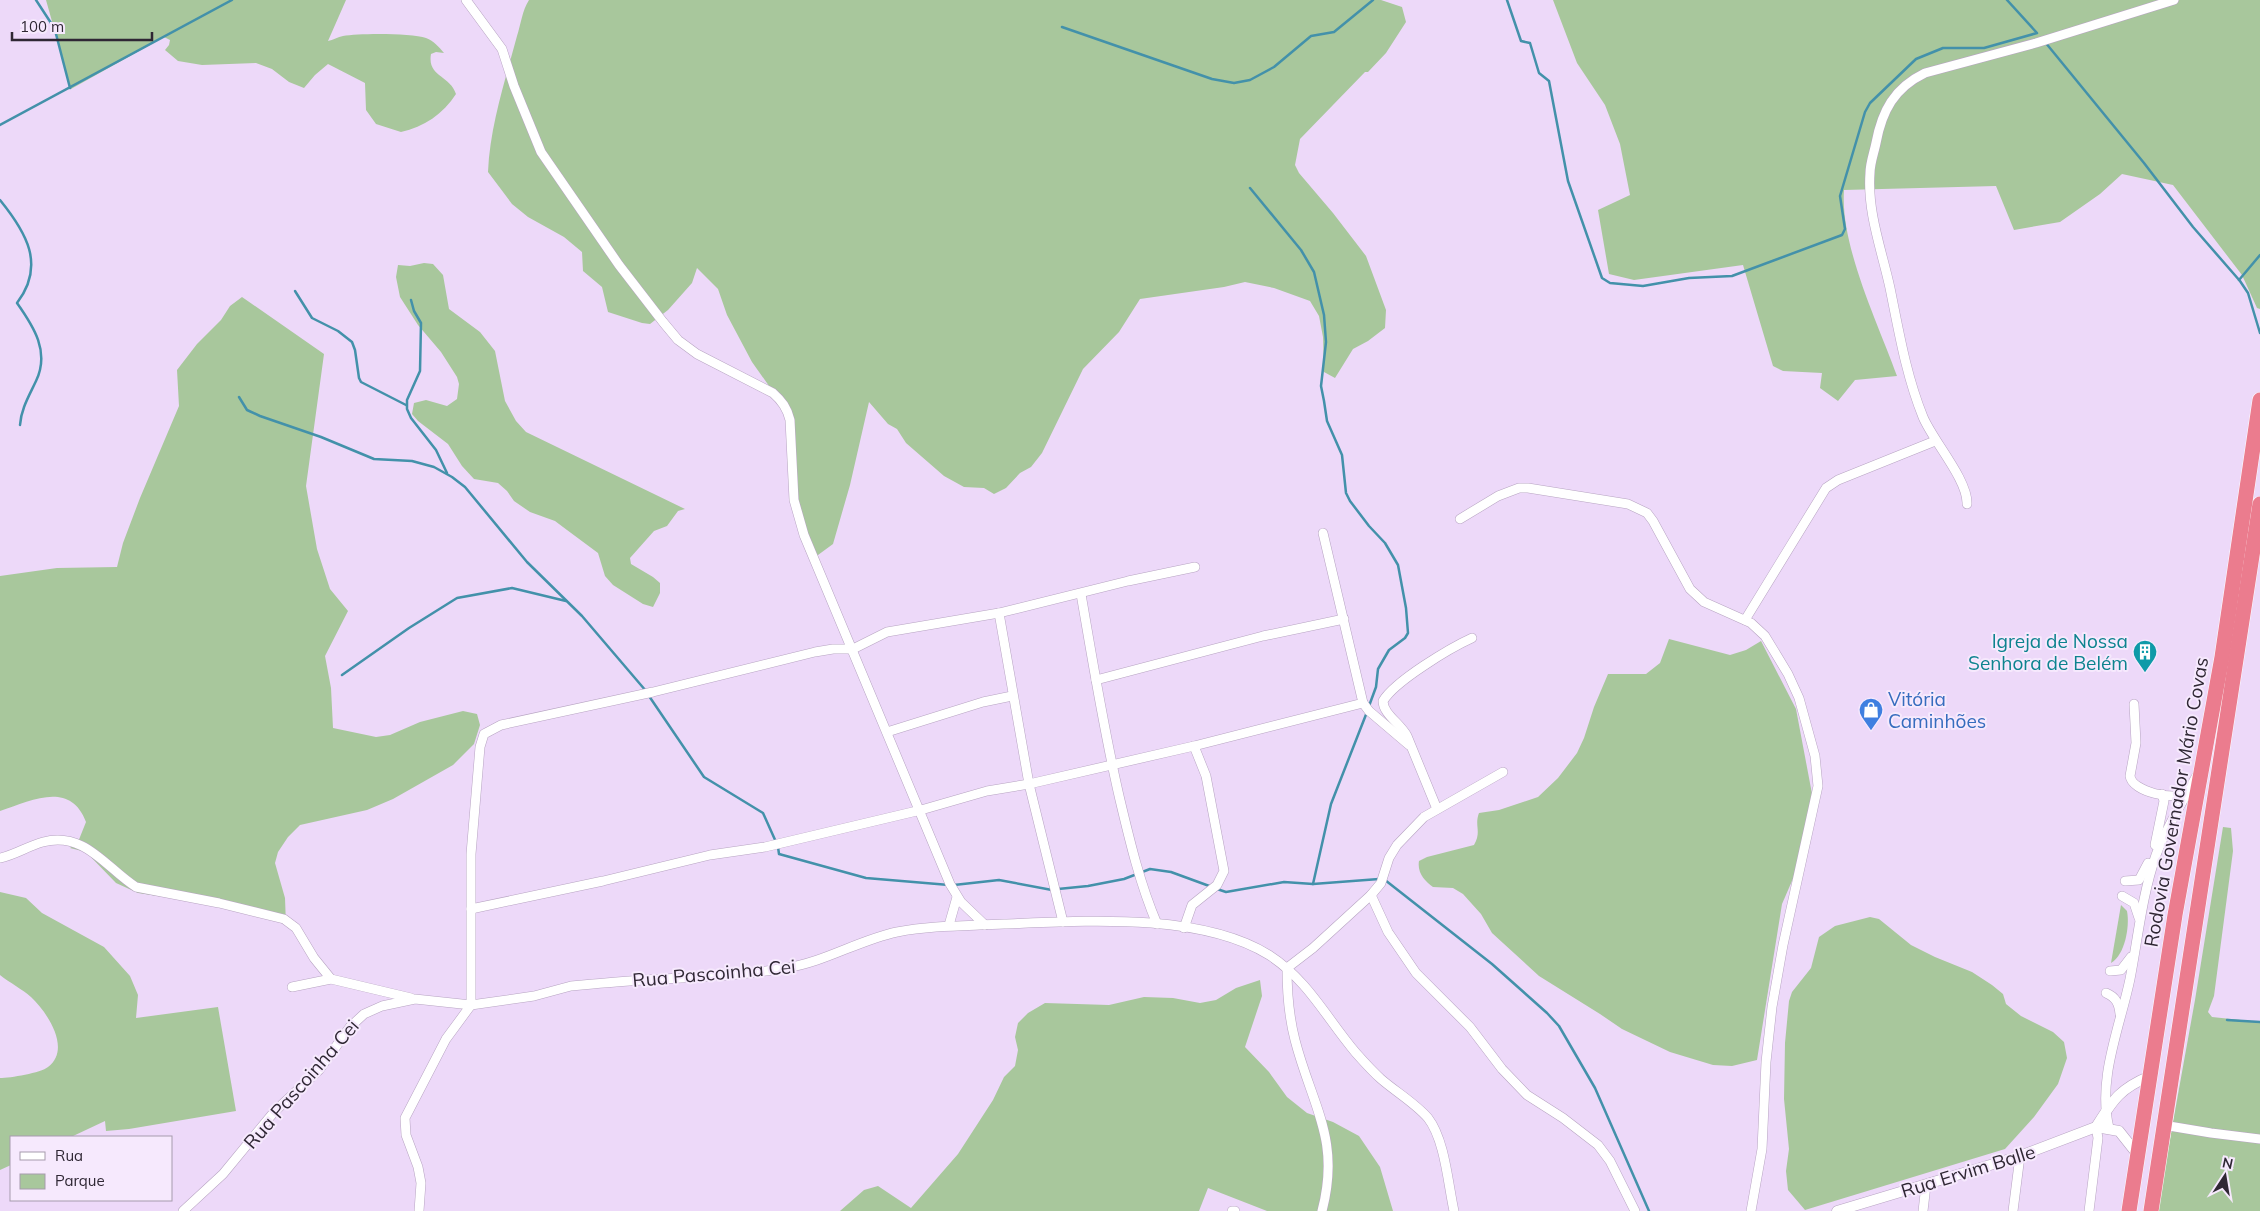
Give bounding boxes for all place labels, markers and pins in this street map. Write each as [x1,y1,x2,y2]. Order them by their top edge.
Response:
place label: Igreja de Nossa Senhora de Belém [1968,629,2128,675]
building icon: Igreja de Nossa Senhora de Belém [2132,639,2158,673]
place label: Vitória Caminhões [1888,687,1986,733]
shop icon: Vitória Caminhões [1858,697,1884,731]

